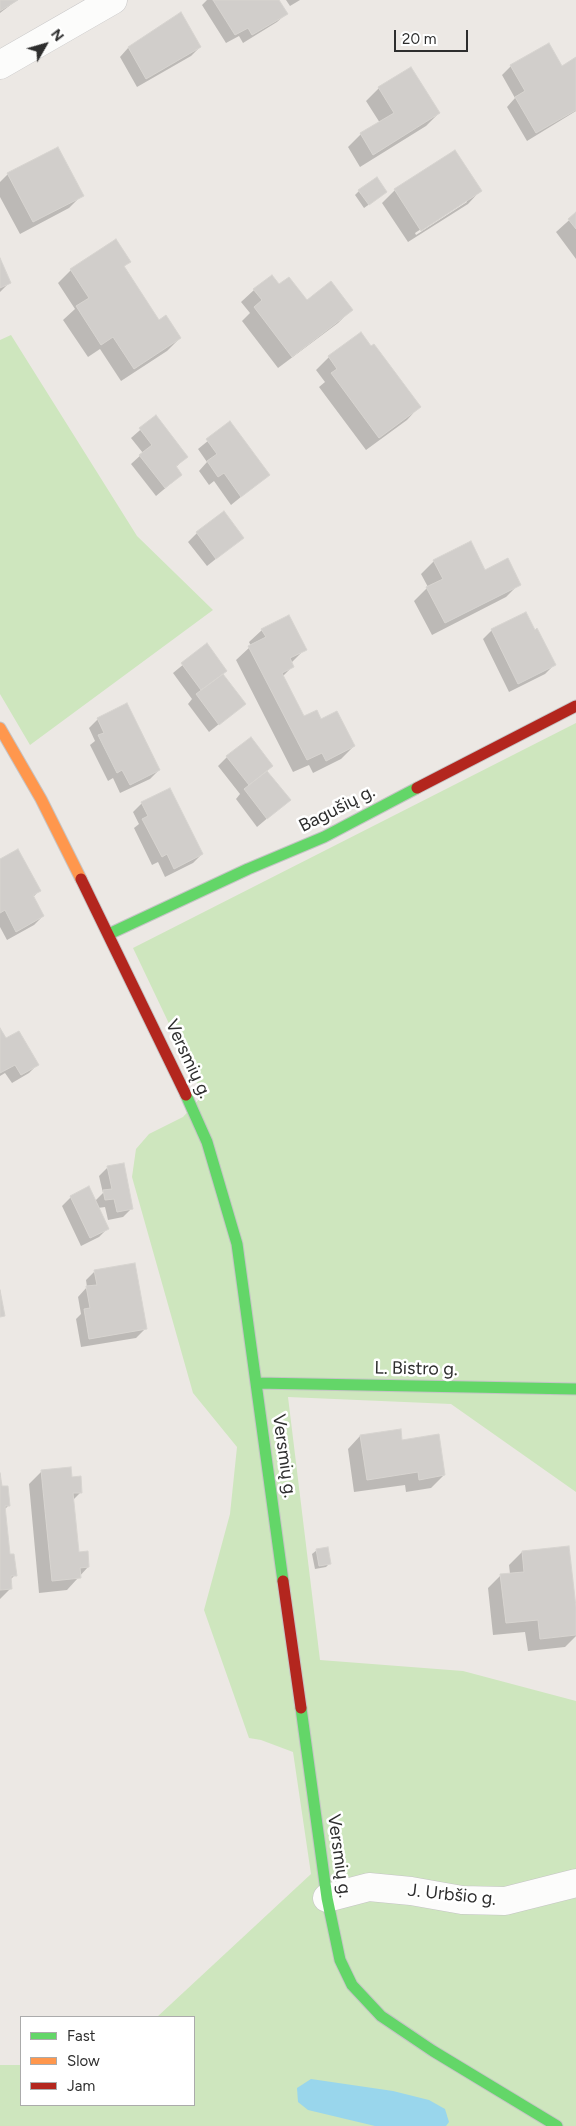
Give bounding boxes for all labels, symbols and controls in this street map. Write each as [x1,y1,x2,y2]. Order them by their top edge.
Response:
north arrow [20,20,70,70]
scale bar [396,20,470,52]
text: N [47,26,67,45]
text: 20 m [402,30,436,48]
street label: Bagušių g. [295,781,379,837]
street label: Versmių g. [160,1016,216,1102]
street label: L. Bistro g. [374,1357,458,1381]
street label: Versmių g. [267,1413,301,1499]
street label: Versmių g. [322,1813,356,1899]
street label: J. Urbšio g. [407,1880,497,1910]
legend [20,2016,195,2106]
text: Fast [67,2027,95,2045]
text: Slow [67,2052,100,2070]
text: Jam [67,2077,95,2095]

